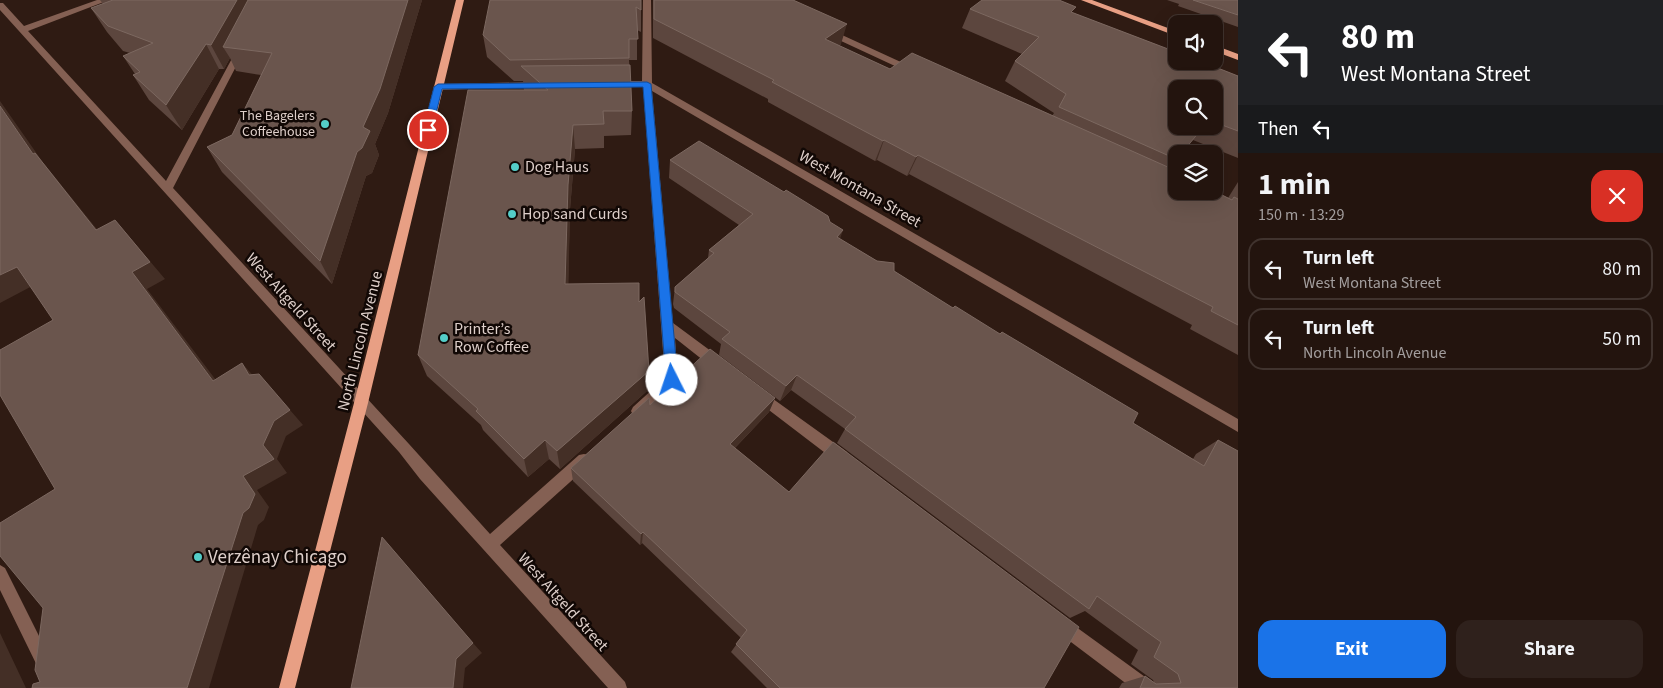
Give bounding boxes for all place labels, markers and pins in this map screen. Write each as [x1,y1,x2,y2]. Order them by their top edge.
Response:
place label: The Bagelers Coffeehouse [240,106,315,142]
pin [407,109,449,151]
marker: The Bagelers Coffeehouse [319,118,331,130]
place label: Dog Haus [525,156,589,178]
marker: Dog Haus [509,161,521,173]
place label: Hop sand Curds [522,203,628,225]
marker: Hop sand Curds [506,208,518,220]
place label: Printer’s Row Coffee [454,318,529,358]
marker: Printer’s Row Coffee [438,332,450,344]
place label: Verzênay Chicago [208,544,347,571]
marker: Verzênay Chicago [192,551,204,563]

